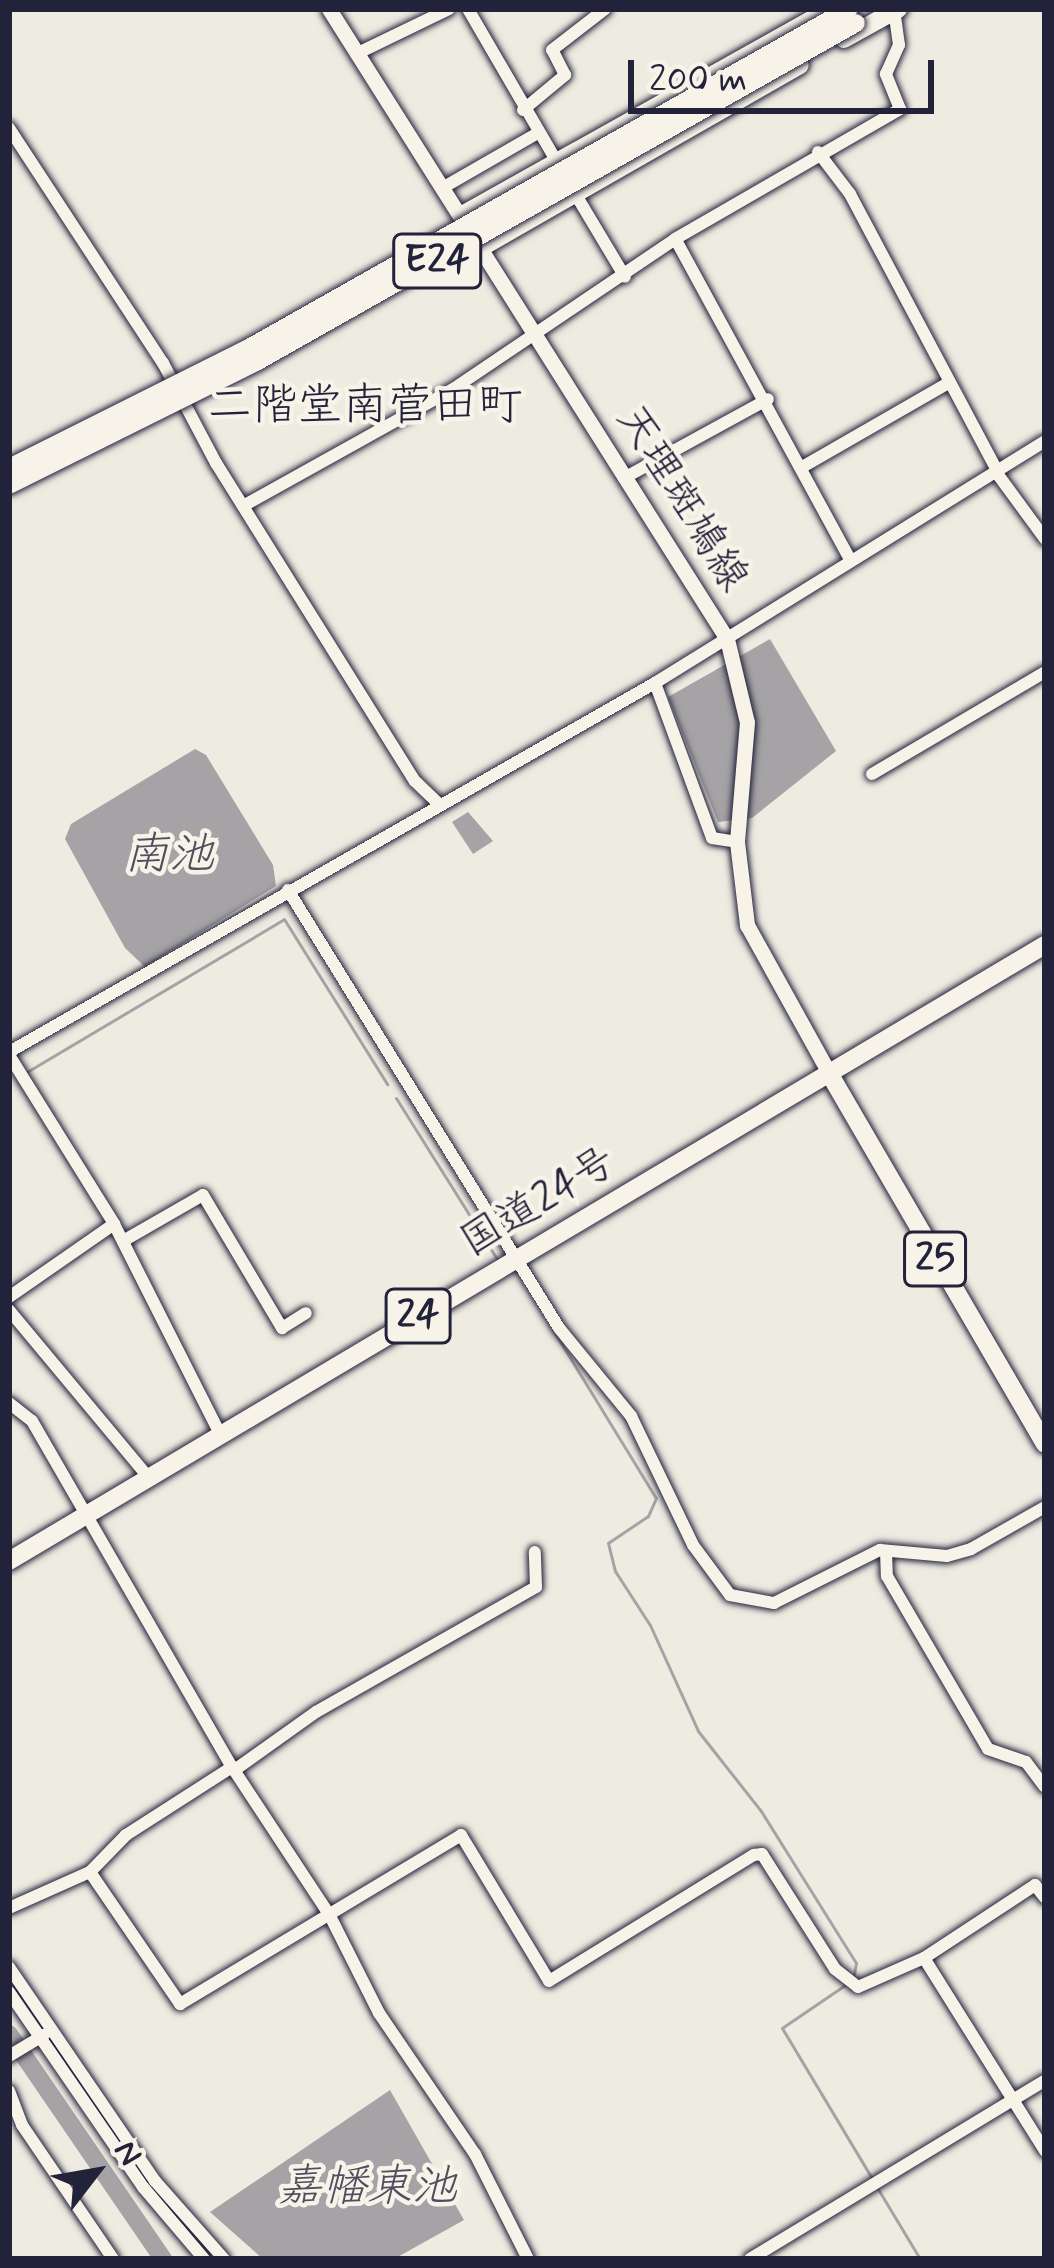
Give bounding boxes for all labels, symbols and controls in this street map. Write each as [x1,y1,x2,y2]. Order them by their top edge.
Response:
scale bar [634,36,940,110]
text: 200 m [649,57,747,104]
road number: E24 [392,228,482,294]
district label: 二階堂南菅田町 [208,380,522,434]
street label: 天理斑鳩線 [604,397,758,601]
water label: 南池 [124,829,214,883]
street label: 国道24号 [452,1137,626,1269]
road number: 25 [902,1226,968,1292]
road number: 24 [382,1283,454,1349]
north arrow [36,2112,156,2232]
text: N [102,2133,151,2174]
water label: 嘉幡東池 [277,2161,457,2215]

